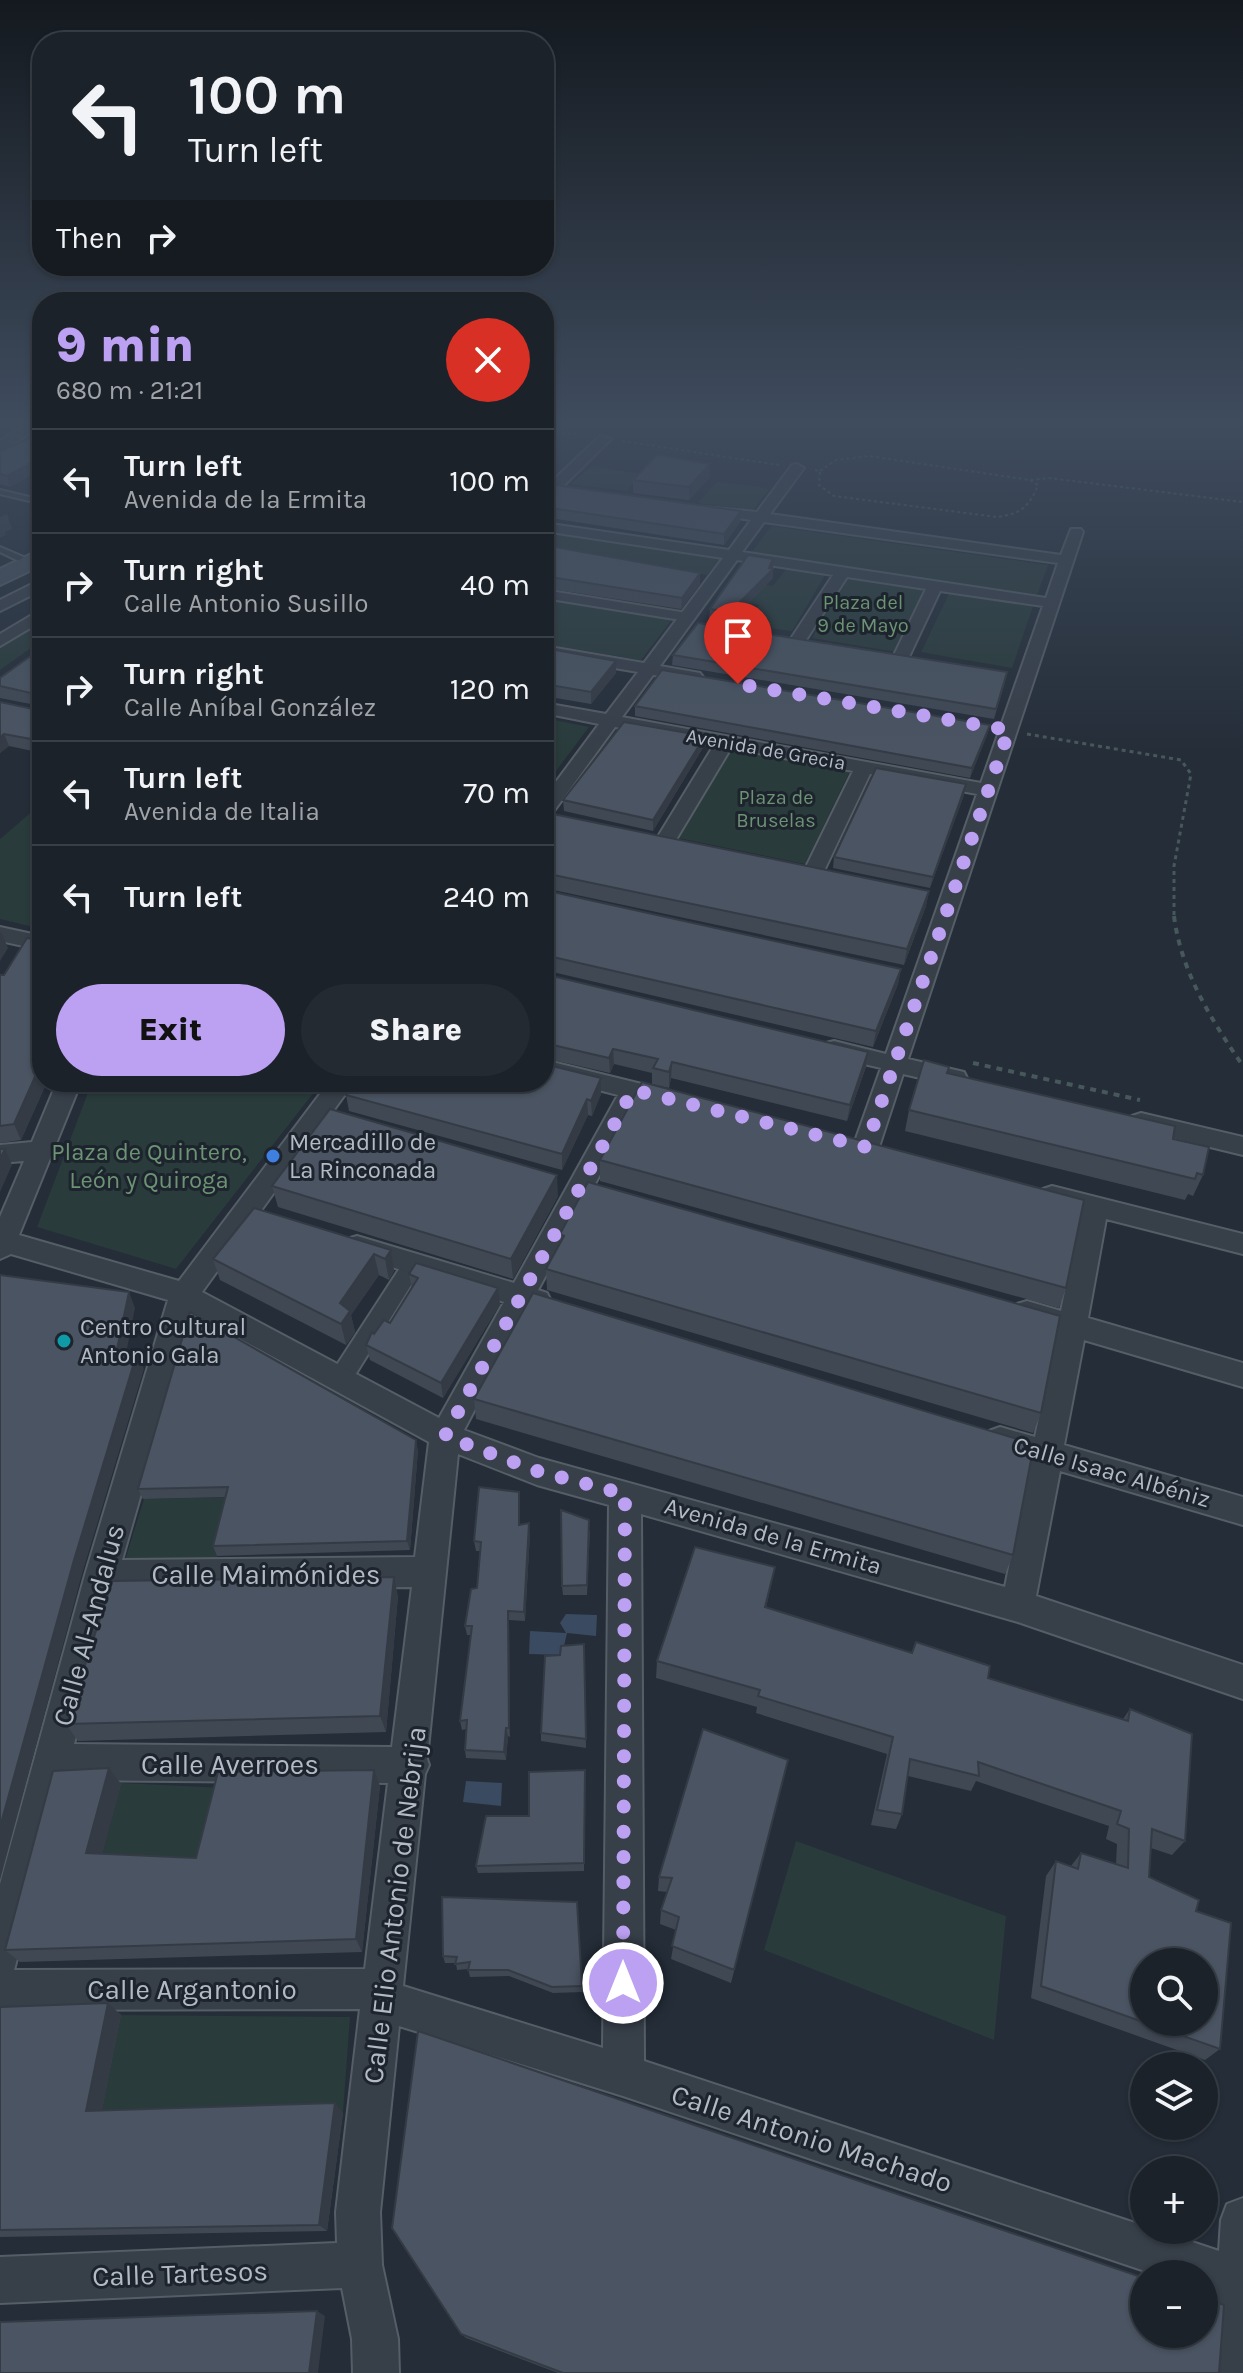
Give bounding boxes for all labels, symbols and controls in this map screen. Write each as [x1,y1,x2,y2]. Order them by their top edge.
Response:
text: 100 m [188,62,346,127]
icon: left [56,64,160,168]
text: Turn left [188,129,323,171]
icon: right [139,216,183,260]
text: Then [56,220,123,256]
text: 9 min [56,317,194,373]
button: close [446,318,530,402]
text: 680 m · 21:21 [56,375,203,406]
text: Turn left [124,448,242,484]
icon: left [56,459,100,503]
text: 100 m [449,463,530,499]
text: Avenida de la Ermita [124,484,367,515]
text: Turn right [124,552,264,588]
icon: right [56,563,100,607]
text: 40 m [460,567,530,603]
text: Calle Antonio Susillo [124,588,368,619]
park label: Plaza del 9 de Mayo [817,591,909,637]
pin [704,602,772,684]
icon: arrive [716,614,760,658]
text: Turn right [124,656,264,692]
icon: right [56,667,100,711]
text: 120 m [450,671,530,707]
text: Calle Aníbal González [124,692,376,723]
street label: Avenida de Grecia [684,724,847,775]
text: Turn left [124,760,242,796]
icon: left [56,771,100,815]
text: 70 m [463,775,530,811]
park label: Plaza de Bruselas [736,786,816,832]
text: Avenida de Italia [124,796,320,827]
icon: left [56,875,100,919]
text: Turn left [124,879,242,915]
text: 240 m [443,879,530,915]
button: Exit [56,984,285,1076]
button: Share [301,984,530,1076]
place label: Mercadillo de La Rinconada [289,1128,436,1184]
park label: Plaza de Quintero, León y Quiroga [51,1138,247,1194]
marker: Mercadillo de La Rinconada [264,1147,282,1165]
place label: Centro Cultural Antonio Gala [80,1313,246,1369]
marker: Centro Cultural Antonio Gala [55,1332,73,1350]
street label: Calle Isaac Albéniz [1010,1431,1214,1513]
street label: Avenida de la Ermita [661,1492,885,1580]
street label: Calle Al-Andalus [46,1521,131,1730]
street label: Calle Maimónides [151,1558,381,1591]
street label: Calle Elio Antonio de Nebrija [356,1725,433,2086]
street label: Calle Averroes [141,1748,319,1781]
position arrow [581,1941,665,2025]
map controls [1130,1948,1218,2348]
button: search [1130,1948,1218,2036]
street label: Calle Argantonio [87,1973,297,2006]
button: layers [1130,2052,1218,2140]
street label: Calle Antonio Machado [667,2078,956,2199]
button: + [1130,2156,1218,2244]
street label: Calle Tartesos [91,2254,269,2293]
button: − [1130,2260,1218,2348]

